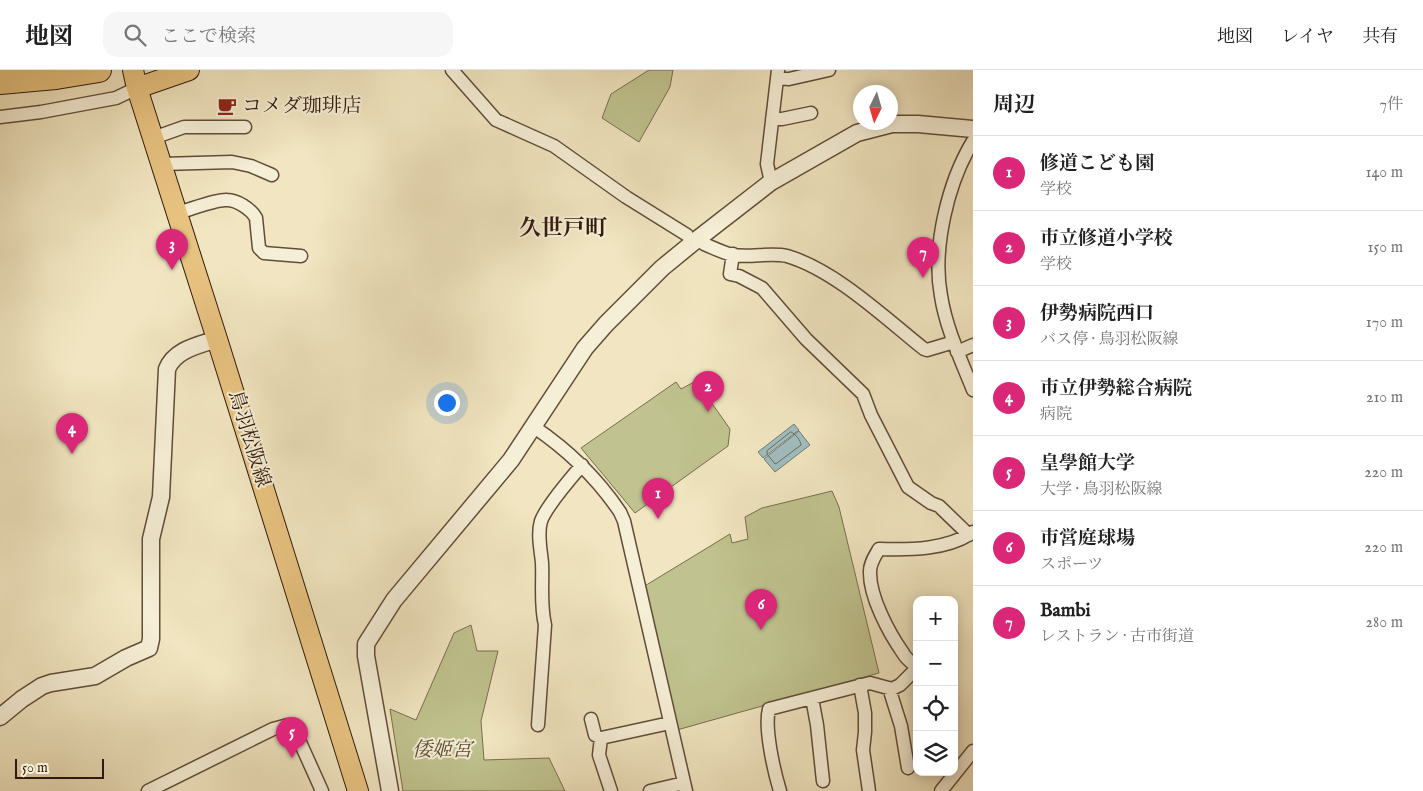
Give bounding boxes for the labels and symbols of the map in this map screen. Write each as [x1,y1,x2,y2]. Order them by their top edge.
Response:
north arrow [853,85,898,130]
place label: コメダ珈琲店 [242,94,362,119]
cafe icon: コメダ珈琲店 [216,95,238,117]
district label: 久世戸町 [519,215,607,243]
pin: 3 [156,229,188,270]
pin: 7 [907,237,939,278]
pin: 2 [692,371,724,412]
street label: 鳥羽松阪線 [222,388,276,490]
your location [434,390,460,416]
pin: 4 [56,413,88,454]
pin: 1 [642,478,674,519]
pin: 6 [745,589,777,630]
pin: 5 [276,717,308,758]
park label: 倭姬宮 [412,738,475,763]
scale bar [15,756,104,779]

